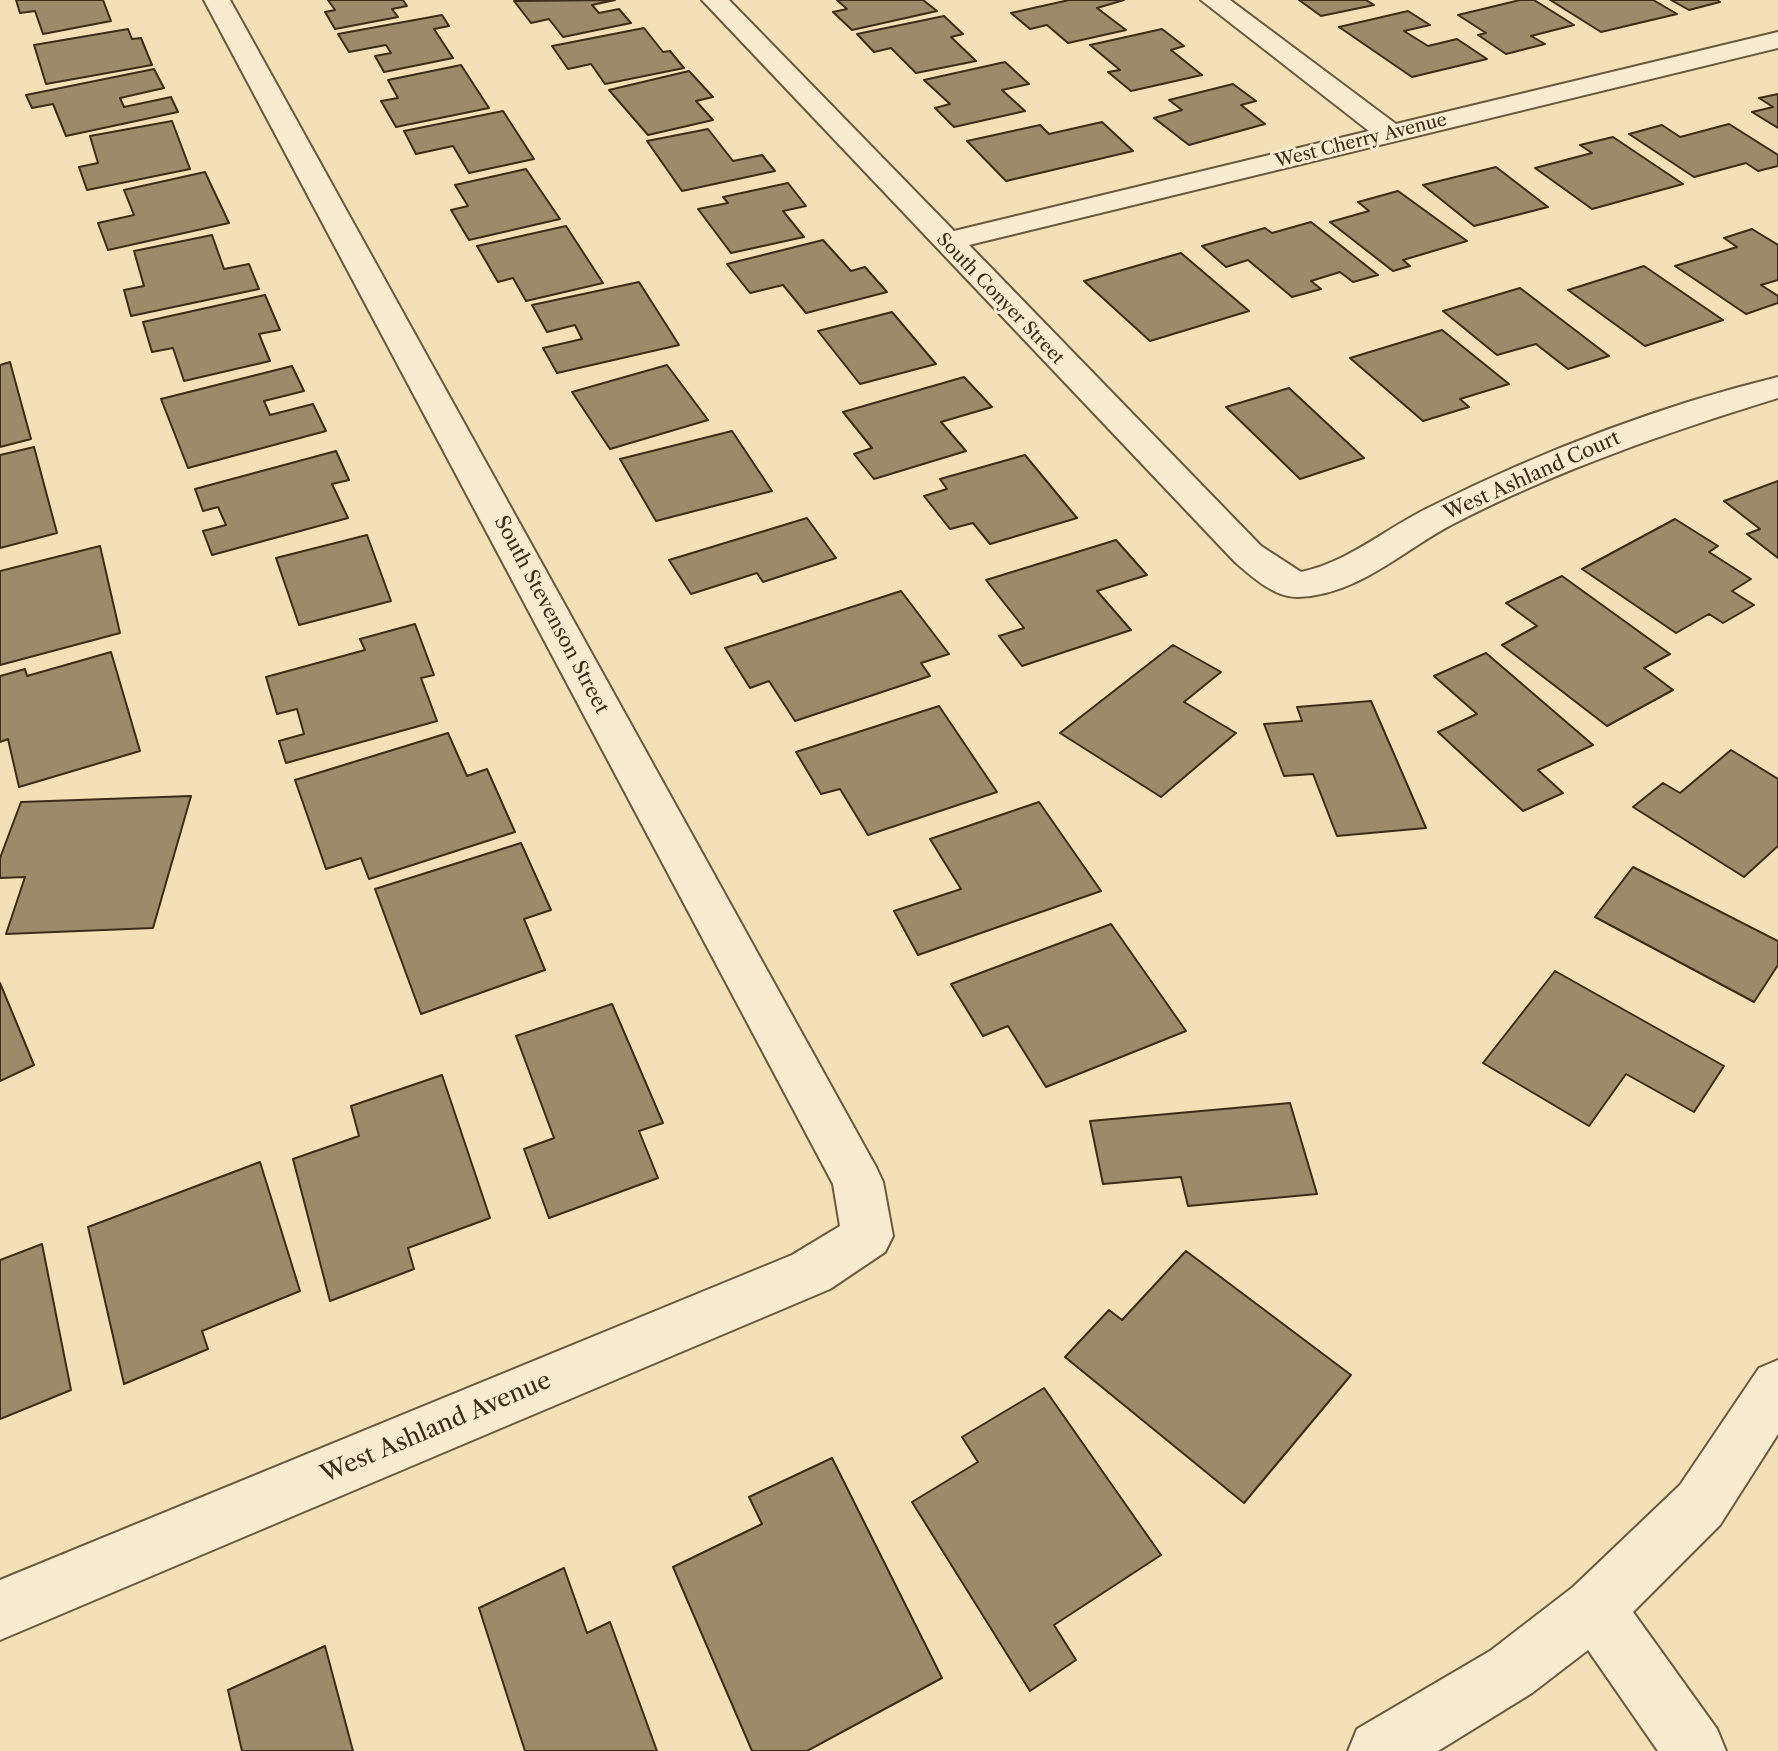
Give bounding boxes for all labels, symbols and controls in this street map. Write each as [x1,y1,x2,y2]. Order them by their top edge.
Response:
street label: West Cherry Avenue [1273,109,1449,173]
street label: South Conyer Street [932,229,1068,369]
street label: West Ashland Court [1440,426,1624,526]
street label: South Stevenson Street [489,512,613,718]
street label: West Ashland Avenue [317,1366,555,1490]

